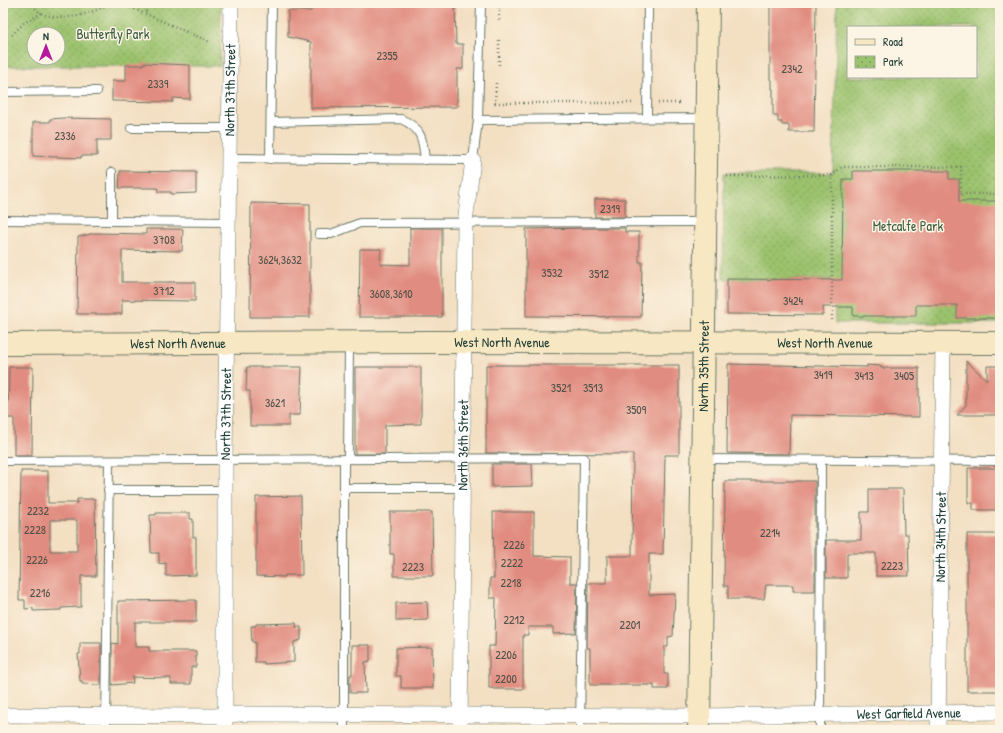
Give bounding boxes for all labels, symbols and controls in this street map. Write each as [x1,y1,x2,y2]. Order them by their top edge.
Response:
park label: Butterfly Park [76,24,150,44]
north arrow [26,26,66,66]
legend [847,26,977,78]
text: N [43,29,49,43]
text: Road [883,33,903,50]
street label: North 37th Street [219,44,239,136]
house number: 2355 [376,47,398,64]
text: Park [883,53,903,70]
house number: 2342 [781,60,803,77]
house number: 2339 [148,75,169,92]
house number: 2336 [54,127,76,144]
house number: 2319 [600,200,620,217]
park label: Metcalfe Park [873,216,943,235]
house number: 3708 [153,231,175,248]
house number: 3624,3632 [258,251,302,268]
house number: 3532 [541,264,563,281]
house number: 3512 [589,265,610,282]
house number: 3712 [153,282,175,299]
house number: 3608,3610 [369,285,413,302]
house number: 3424 [783,292,803,309]
street label: North 35th Street [693,320,713,412]
street label: West North Avenue [454,332,550,351]
street label: West North Avenue [130,333,226,352]
street label: West North Avenue [777,333,873,352]
house number: 3419 [814,366,833,383]
house number: 3413 [854,367,874,384]
house number: 3405 [894,367,914,384]
street label: North 37th Street [215,368,235,460]
house number: 3521 [551,379,571,396]
house number: 3513 [583,379,603,396]
house number: 3621 [265,394,285,411]
street label: North 36th Street [452,399,472,491]
house number: 3509 [626,401,647,418]
street label: North 34th Street [930,491,950,582]
house number: 2232 [27,502,49,519]
house number: 2228 [24,521,46,538]
house number: 2214 [760,524,781,541]
house number: 2226 [503,536,525,553]
house number: 2226 [26,551,48,568]
house number: 2222 [501,554,524,571]
house number: 2223 [881,557,903,574]
house number: 2223 [402,558,424,575]
house number: 2218 [501,574,521,591]
house number: 2216 [30,584,50,601]
house number: 2212 [503,611,525,628]
house number: 2201 [620,616,640,633]
house number: 2206 [495,646,517,663]
house number: 2200 [495,670,517,687]
street label: West Garfield Avenue [857,703,962,723]

